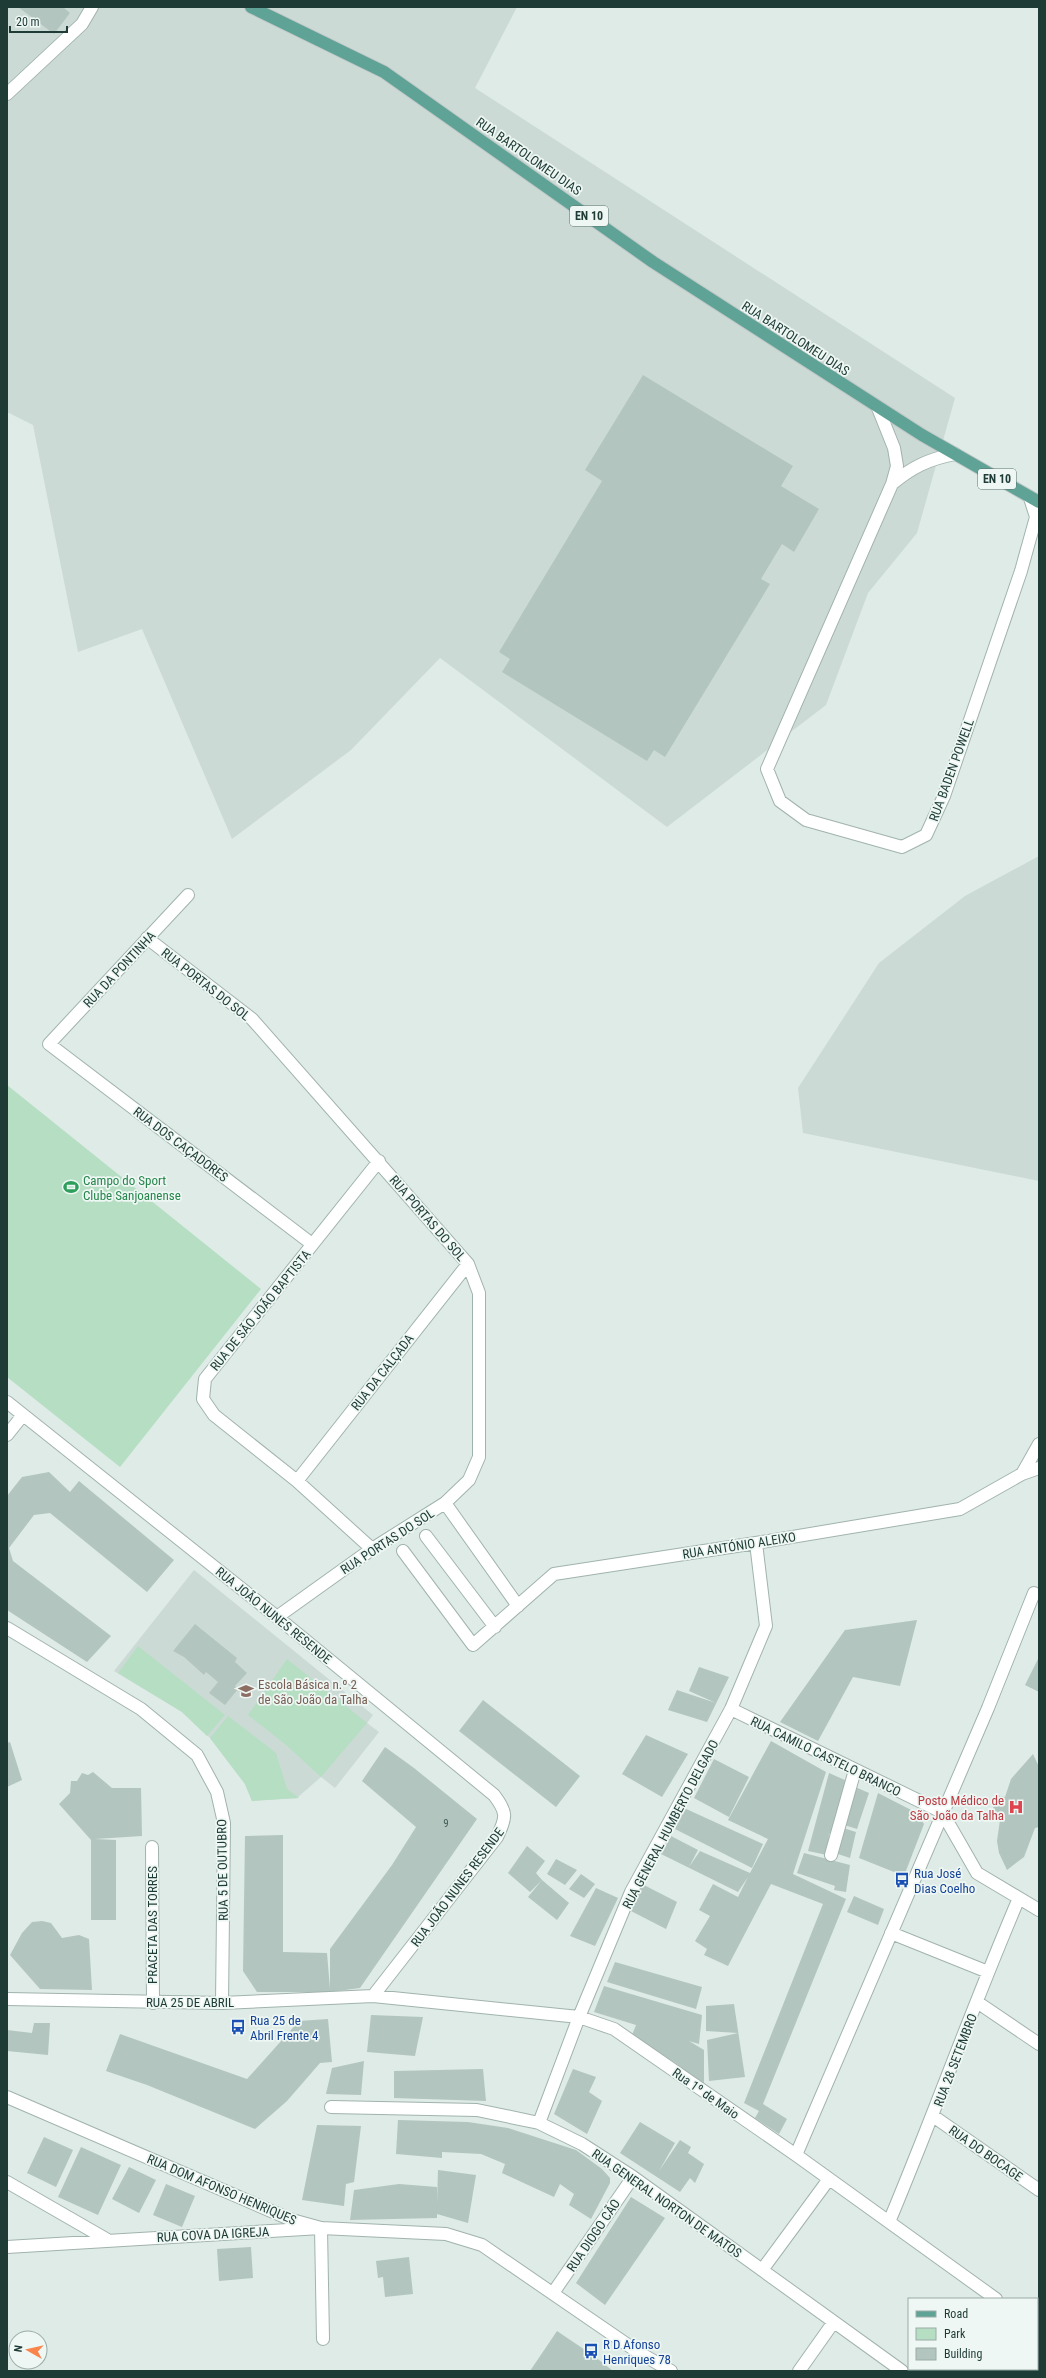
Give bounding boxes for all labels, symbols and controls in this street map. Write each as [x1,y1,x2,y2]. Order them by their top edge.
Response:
scale bar [10,8,67,34]
text: 20 m [16,15,40,29]
street label: RUA BARTOLOMEU DIAS [473,114,584,199]
road number: EN 10 [570,206,608,226]
street label: RUA BARTOLOMEU DIAS [739,298,852,379]
road number: EN 10 [978,469,1016,489]
street label: RUA BADEN POWELL [926,717,977,823]
street label: RUA DA PONTINHA [80,928,159,1011]
street label: RUA PORTAS DO SOL [158,945,253,1024]
street label: RUA DOS CAÇADORES [130,1104,231,1185]
street label: RUA PORTAS DO SOL [386,1172,469,1264]
place label: Campo do Sport Clube Sanjoanense [83,1173,181,1203]
sports icon: Campo do Sport Clube Sanjoanense [62,1178,80,1196]
street label: RUA DE SÃO JOÃO BAPTISTA [206,1246,314,1374]
street label: RUA DA CALÇADA [348,1331,417,1413]
street label: RUA PORTAS DO SOL [338,1506,437,1577]
street label: RUA ANTÓNIO ALEIXO [681,1529,797,1562]
street label: RUA JOÃO NUNES RESENDE [213,1563,335,1667]
place label: Escola Básica n.º 2 de São João da Talha [258,1677,368,1707]
school or university icon: Escola Básica n.º 2 de São João da Talha [237,1682,255,1700]
street label: RUA CAMILO CASTELO BRANCO [748,1714,903,1799]
street label: RUA GENERAL HUMBERTO DELGADO [619,1737,722,1911]
place label: Posto Médico de São João da Talha [910,1793,1004,1823]
hospital icon: Posto Médico de São João da Talha [1007,1798,1025,1816]
house number: 9 [443,1817,449,1830]
street label: RUA 5 DE OUTUBRO [214,1819,231,1921]
street label: RUA JOÃO NUNES RESENDE [407,1824,507,1950]
street label: PRACETA DAS TORRES [145,1866,160,1984]
place label: Rua José Dias Coelho [914,1866,975,1896]
bus stop icon: Rua José Dias Coelho [893,1871,911,1889]
street label: RUA 25 DE ABRIL [146,1995,234,2010]
street label: RUA 28 SETEMBRO [931,2011,980,2109]
place label: Rua 25 de Abril Frente 4 [250,2013,319,2043]
bus stop icon: Rua 25 de Abril Frente 4 [229,2018,247,2036]
street label: Rua 1º de Maio [669,2065,742,2122]
street label: RUA DO BOCAGE [946,2122,1025,2184]
street label: RUA GENERAL NORTON DE MATOS [589,2146,745,2261]
street label: RUA DOM AFONSO HENRIQUES [145,2151,299,2228]
street label: RUA DIOGO CÃO [563,2196,623,2274]
street label: RUA COVA DA IGREJA [156,2224,270,2245]
legend [908,2298,1038,2370]
text: Road [944,2307,968,2321]
text: Park [944,2327,966,2341]
north arrow [8,2330,48,2370]
place label: R D Afonso Henriques 78 [603,2337,671,2367]
bus stop icon: R D Afonso Henriques 78 [582,2342,600,2360]
text: N [12,2344,26,2353]
text: Building [944,2347,982,2361]

